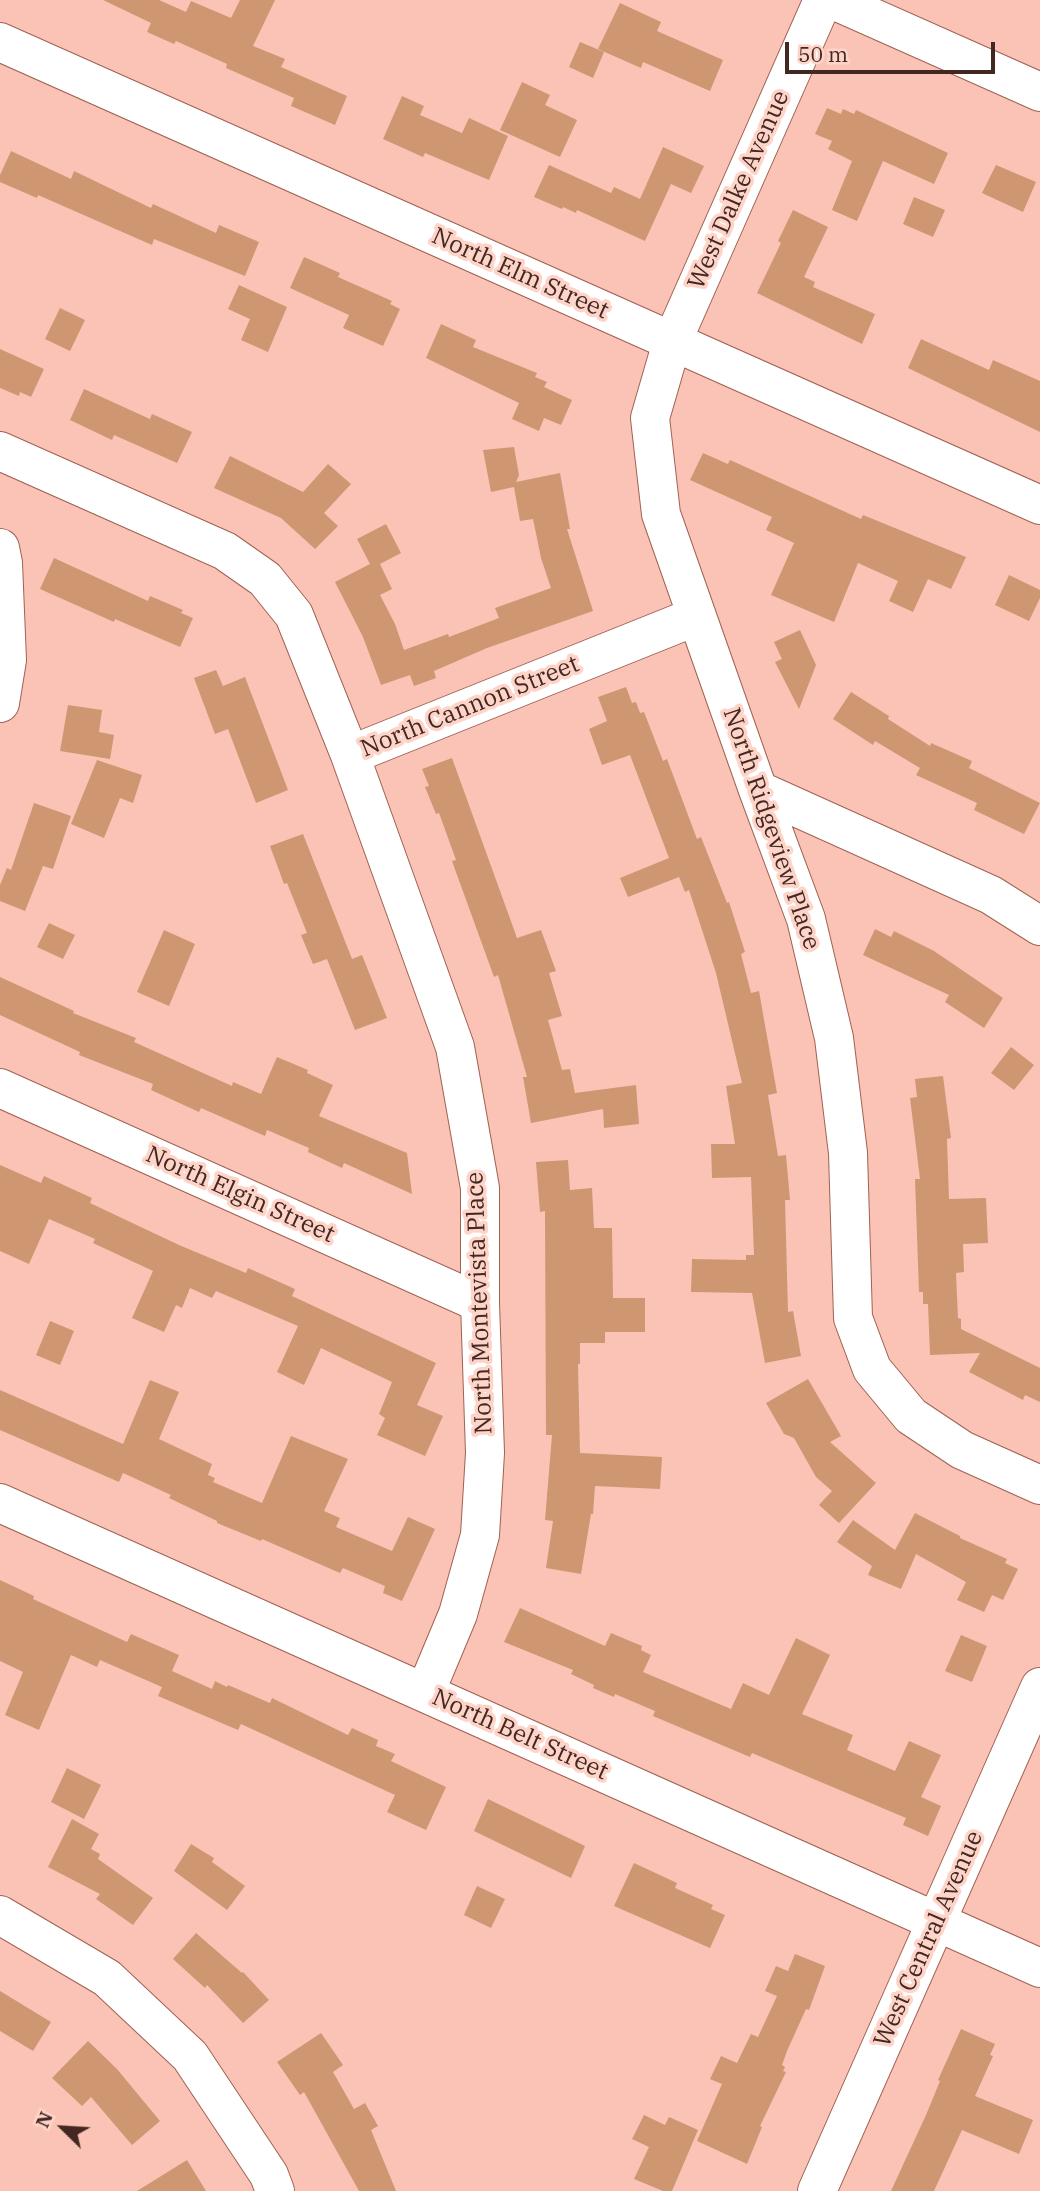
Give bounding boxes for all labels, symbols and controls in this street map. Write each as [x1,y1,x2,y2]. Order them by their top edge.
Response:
scale bar [788,28,998,72]
text: 50 m [798,40,848,68]
street label: West Dalke Avenue [682,86,796,294]
street label: North Elm Street [427,222,613,326]
street label: North Cannon Street [357,650,583,764]
street label: North Ridgeview Place [716,704,826,954]
street label: North Elgin Street [141,1140,339,1250]
street label: North Montevista Place [461,1171,499,1435]
street label: North Belt Street [428,1683,612,1787]
street label: West Central Avenue [868,1826,990,2052]
north arrow [28,2093,98,2163]
text: N [30,2108,58,2131]

